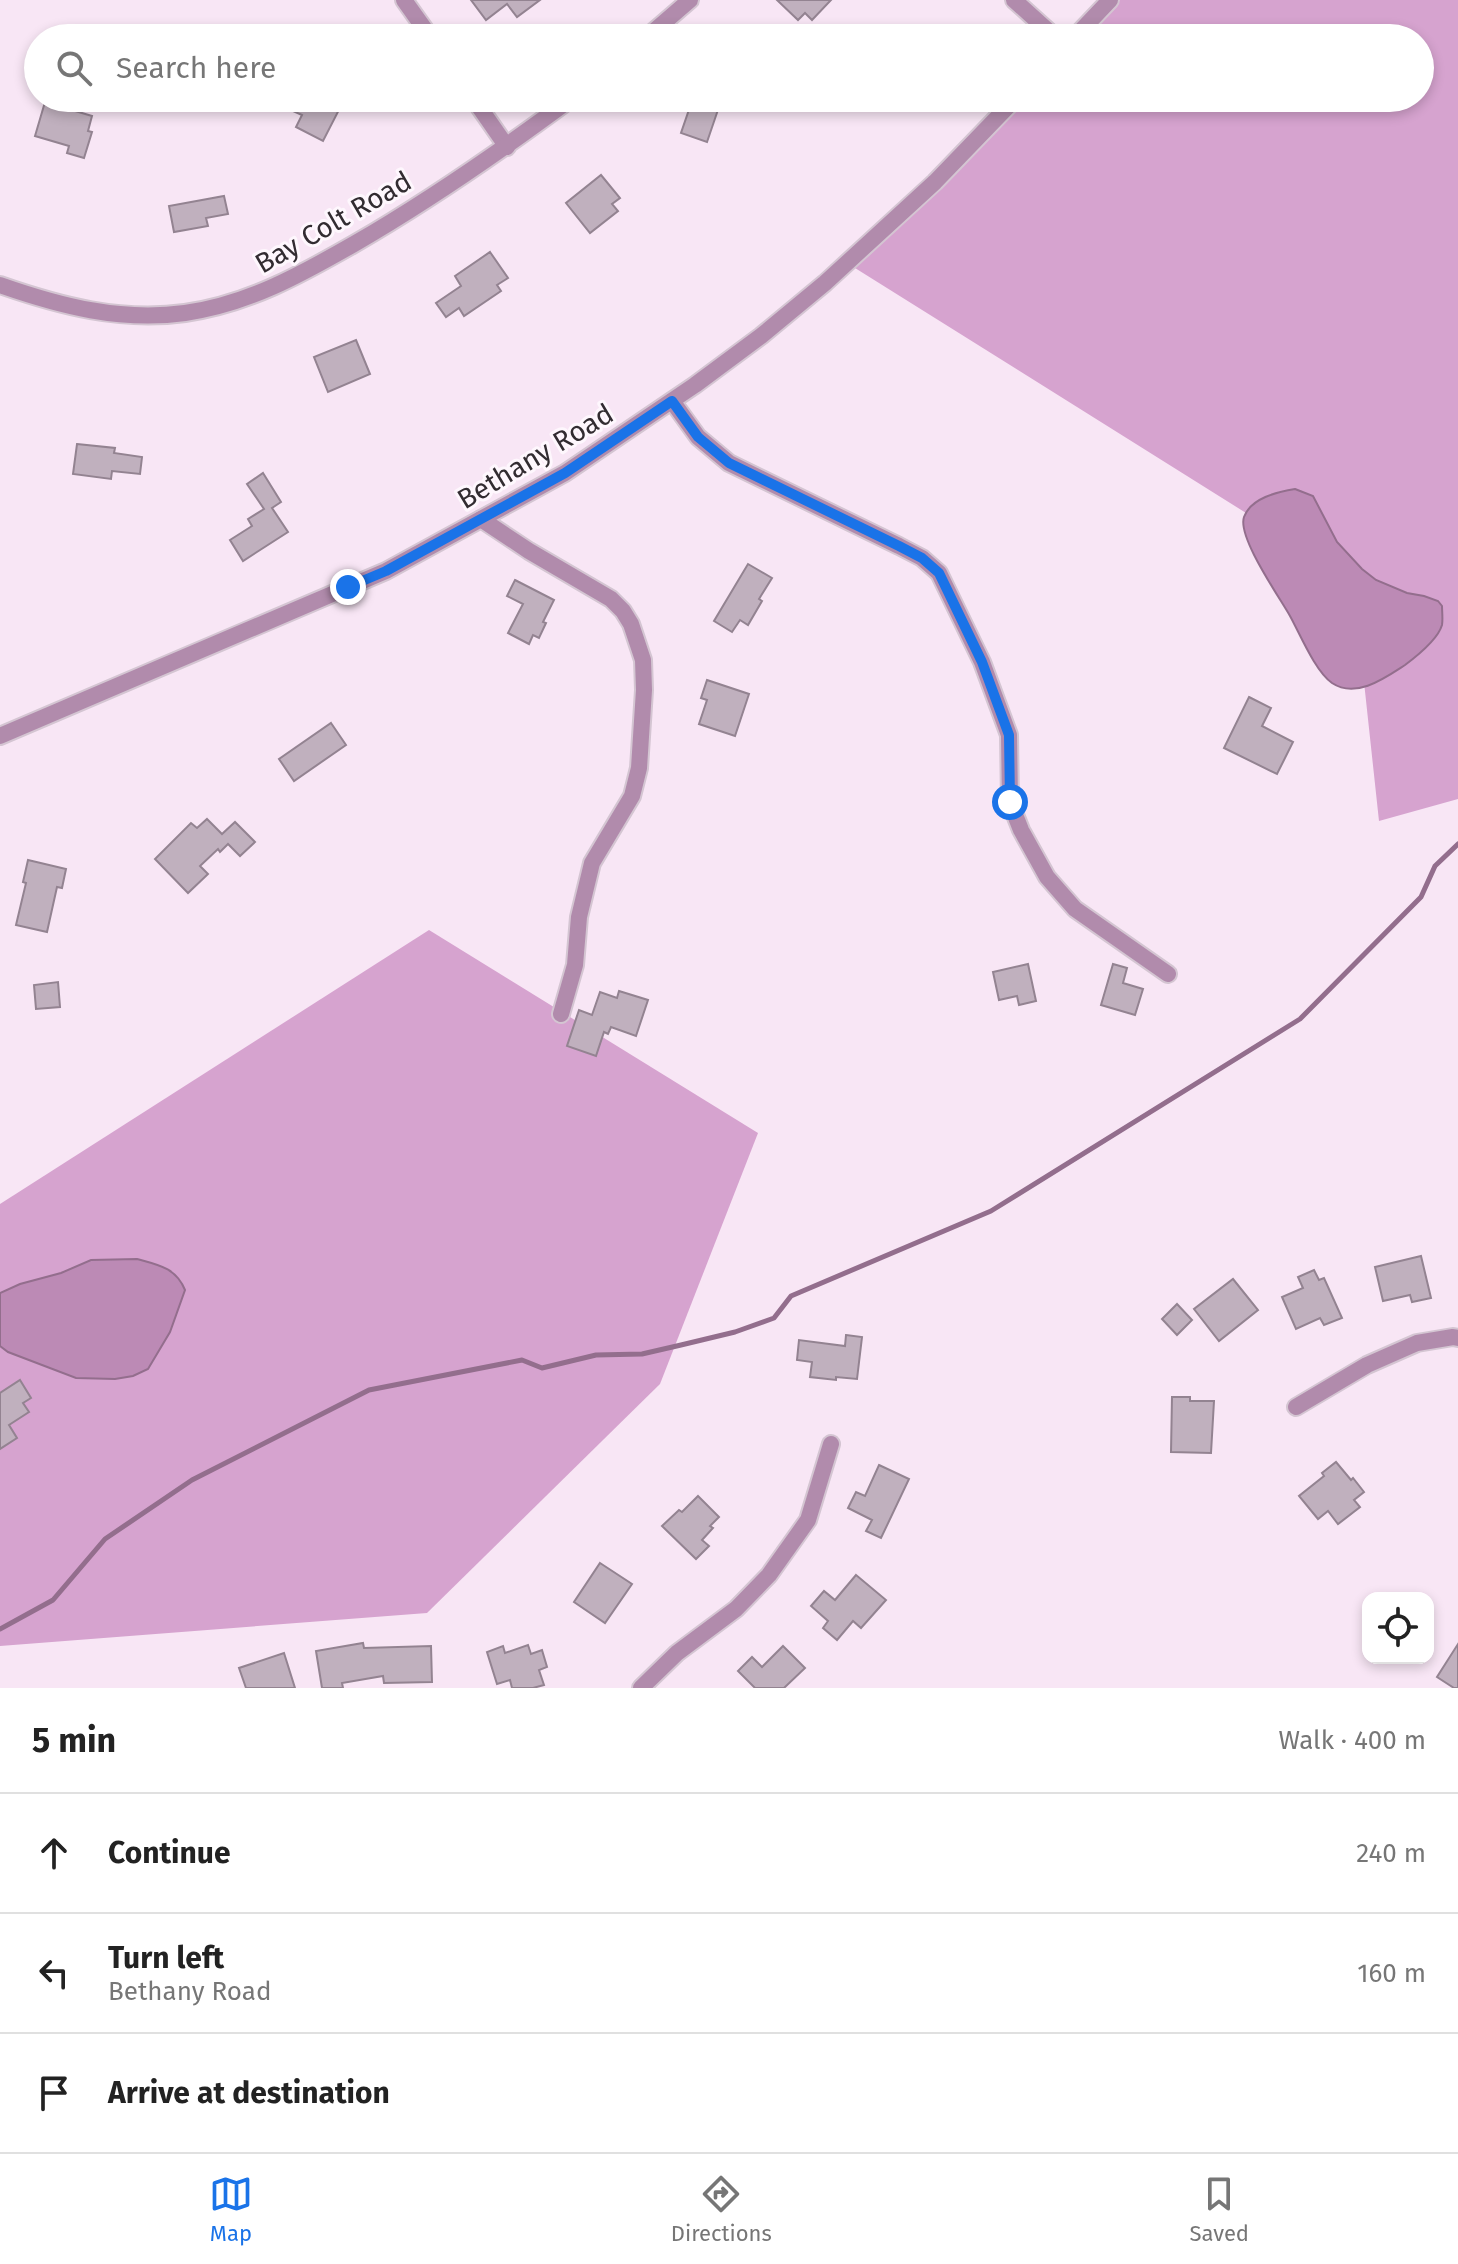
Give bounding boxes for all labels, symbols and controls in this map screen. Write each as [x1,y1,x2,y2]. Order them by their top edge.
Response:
search box [24,24,1434,112]
icon: search [52,46,96,90]
text: Search here [116,50,276,86]
street label: Bay Colt Road [249,164,417,280]
street label: Bethany Road [451,397,619,516]
route end [330,569,366,605]
route start [992,784,1028,820]
map controls [1362,1592,1434,1664]
button: locate [1362,1592,1434,1664]
text: 5 min [32,1720,116,1761]
text: Walk · 400 m [1278,1725,1426,1756]
icon: ahead [32,1831,76,1875]
text: Continue [108,1835,231,1871]
text: 240 m [1356,1838,1426,1869]
text: Turn left [108,1940,224,1976]
icon: left [32,1951,76,1995]
text: 160 m [1357,1958,1426,1989]
text: Bethany Road [108,1976,271,2007]
icon: arrive [32,2071,76,2115]
text: Arrive at destination [108,2075,390,2111]
tab: Map [209,2172,253,2247]
tab: Directions [671,2172,772,2247]
tab: Saved [1190,2172,1249,2247]

